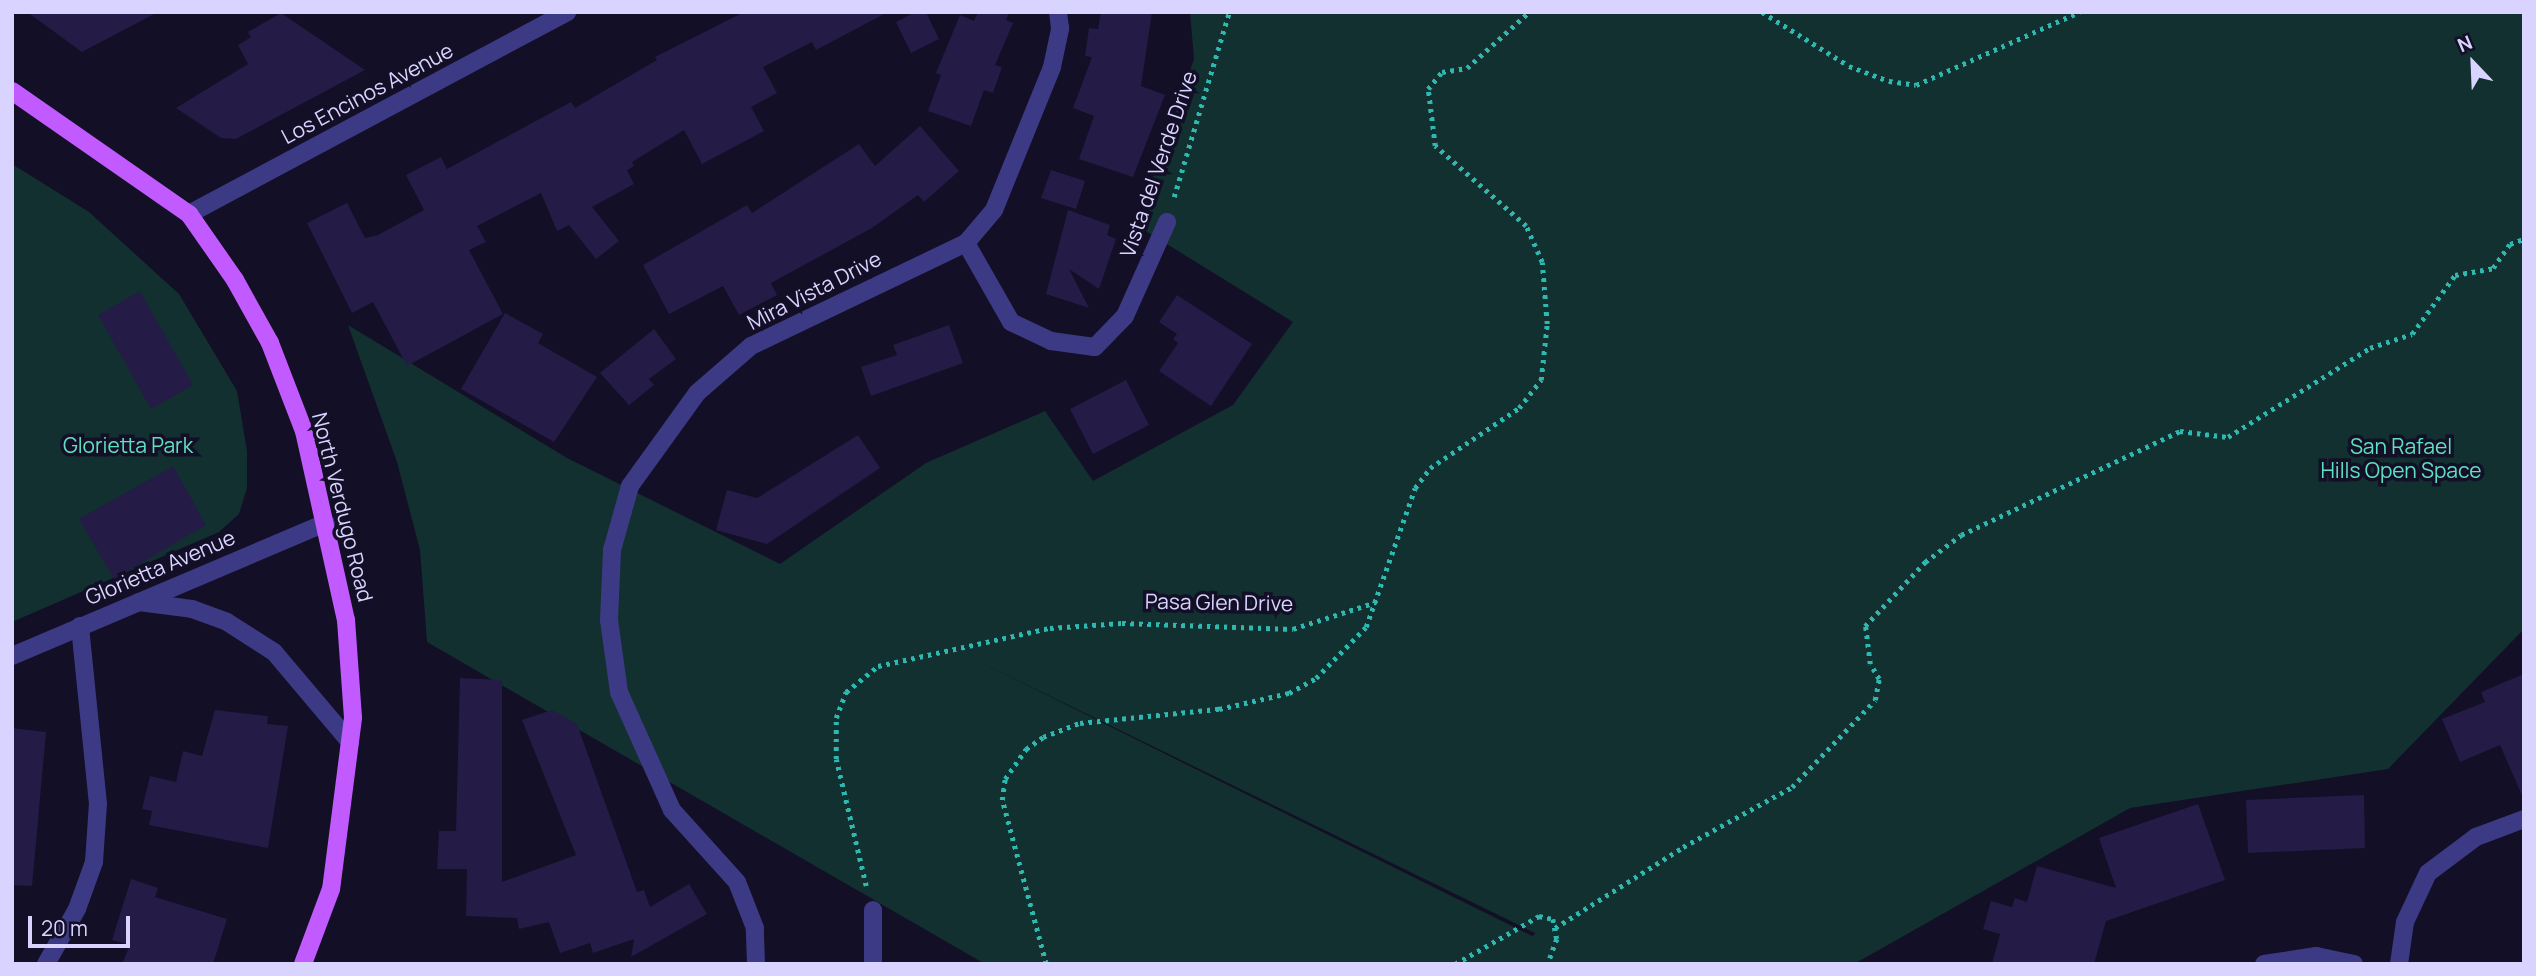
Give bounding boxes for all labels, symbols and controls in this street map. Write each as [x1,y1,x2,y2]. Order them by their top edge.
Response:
north arrow [2438,28,2508,98]
text: N [2453,29,2476,58]
street label: Los Encinos Avenue [277,37,457,149]
street label: Vista del Verde Drive [1114,68,1202,260]
street label: Mira Vista Drive [743,245,885,335]
street label: North Verdugo Road [307,410,379,604]
park label: Glorietta Park [63,432,193,458]
park label: San Rafael Hills Open Space [2320,433,2482,483]
street label: Glorietta Avenue [81,524,239,610]
street label: Pasa Glen Drive [1145,588,1293,616]
scale bar [32,902,133,946]
text: 20 m [41,914,88,942]

